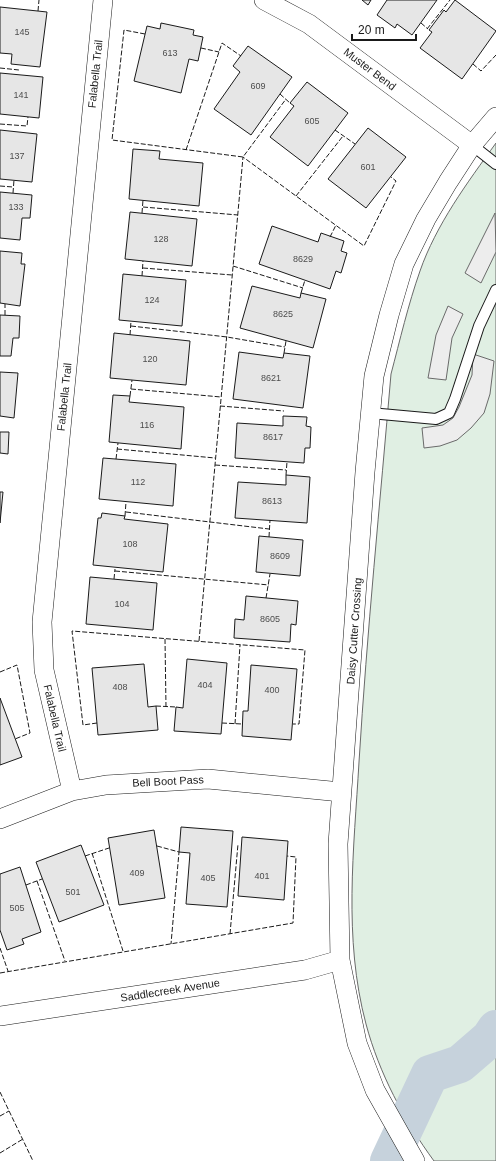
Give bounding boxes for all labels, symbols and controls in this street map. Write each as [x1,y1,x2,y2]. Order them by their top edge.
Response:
scale bar [352,16,416,42]
text: 20 m [358,23,385,37]
house number: 145 [14,27,30,37]
street label: Falabella Trail [85,39,105,109]
street label: Muster Bend [341,45,399,93]
house number: 613 [162,48,178,58]
house number: 609 [250,81,266,91]
house number: 141 [13,90,29,100]
house number: 605 [304,116,320,126]
house number: 137 [9,151,25,161]
house number: 601 [360,162,376,172]
house number: 133 [8,202,24,212]
house number: 128 [153,234,169,244]
house number: 8629 [293,254,313,264]
house number: 124 [144,295,160,305]
house number: 8625 [273,309,293,319]
house number: 120 [142,354,158,364]
street label: Falabella Trail [54,362,74,432]
house number: 8621 [261,373,281,383]
house number: 116 [140,420,154,430]
house number: 8617 [263,432,283,442]
house number: 112 [131,477,145,487]
house number: 8613 [262,496,282,506]
house number: 108 [122,539,138,549]
house number: 8609 [270,551,290,561]
street label: Daisy Cutter Crossing [344,577,364,685]
house number: 104 [114,599,130,609]
house number: 8605 [260,614,280,624]
house number: 404 [197,680,213,690]
house number: 408 [112,682,128,692]
street label: Falabella Trail [41,683,69,753]
house number: 400 [264,685,280,695]
street label: Bell Boot Pass [132,773,205,789]
house number: 409 [129,868,145,878]
house number: 401 [254,871,270,881]
house number: 405 [200,873,216,883]
house number: 501 [65,887,81,897]
house number: 505 [9,903,25,913]
street label: Saddlecreek Avenue [119,976,221,1004]

